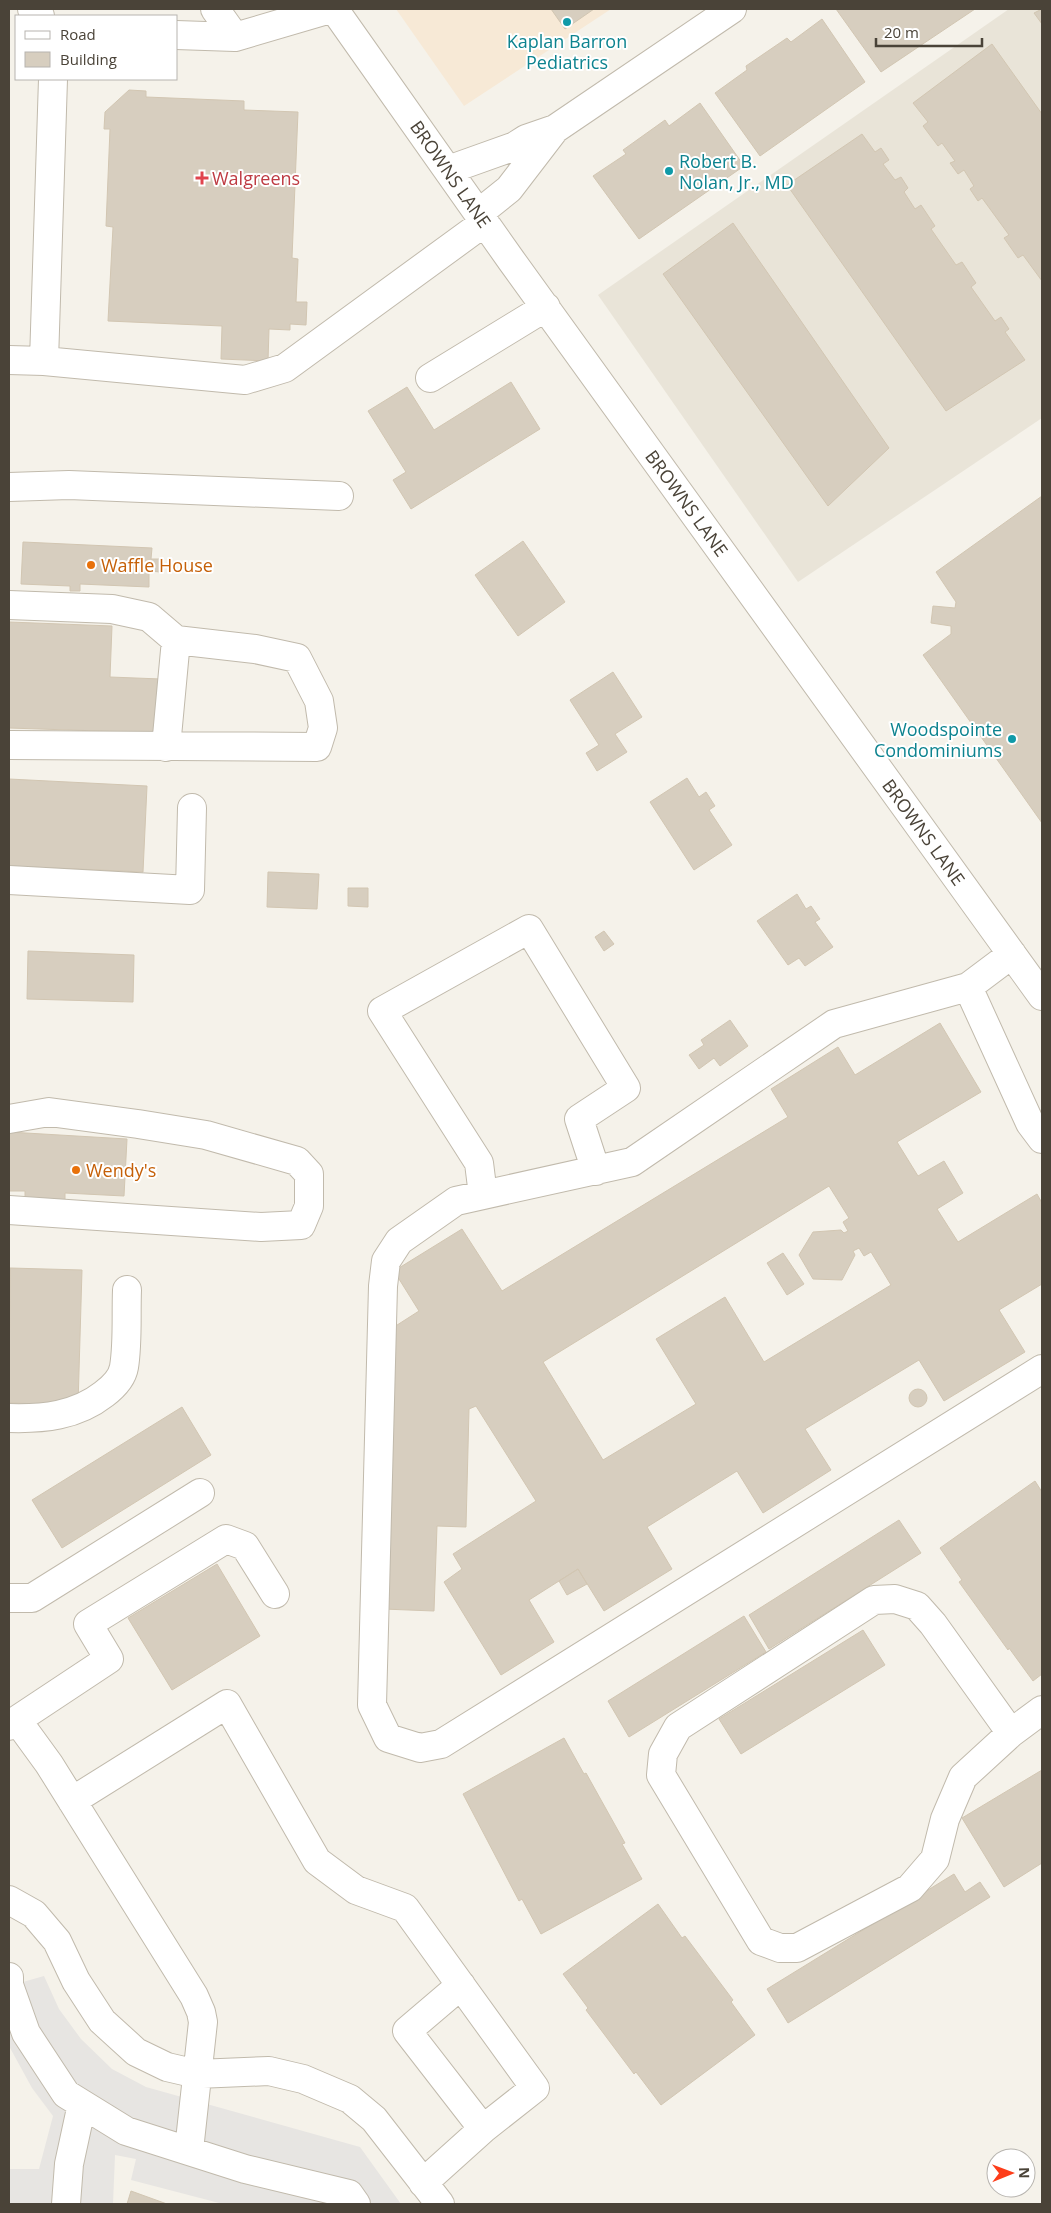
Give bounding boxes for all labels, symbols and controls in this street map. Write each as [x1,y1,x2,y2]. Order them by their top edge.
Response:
legend [15,15,178,80]
scale bar [876,15,982,47]
marker: Kaplan Barron Pediatrics [561,16,573,28]
text: 20 m [884,22,919,42]
text: Road [60,24,96,44]
place label: Kaplan Barron Pediatrics [507,29,627,74]
text: Building [60,49,117,69]
street label: BROWNS LANE [405,116,497,232]
place label: Robert B. Nolan, Jr., MD [679,149,794,194]
marker: Robert B. Nolan, Jr., MD [663,165,675,177]
place label: Walgreens [212,166,300,190]
marker: Walgreens [196,172,208,184]
street label: BROWNS LANE [640,445,734,561]
place label: Waffle House [101,553,213,577]
marker: Waffle House [85,559,97,571]
place label: Woodspointe Condominiums [874,717,1002,762]
marker: Woodspointe Condominiums [1006,733,1018,745]
street label: BROWNS LANE [877,774,971,890]
place label: Wendy's [86,1158,156,1182]
marker: Wendy's [70,1164,82,1176]
north arrow [986,2148,1036,2198]
text: N [1015,2167,1034,2179]

